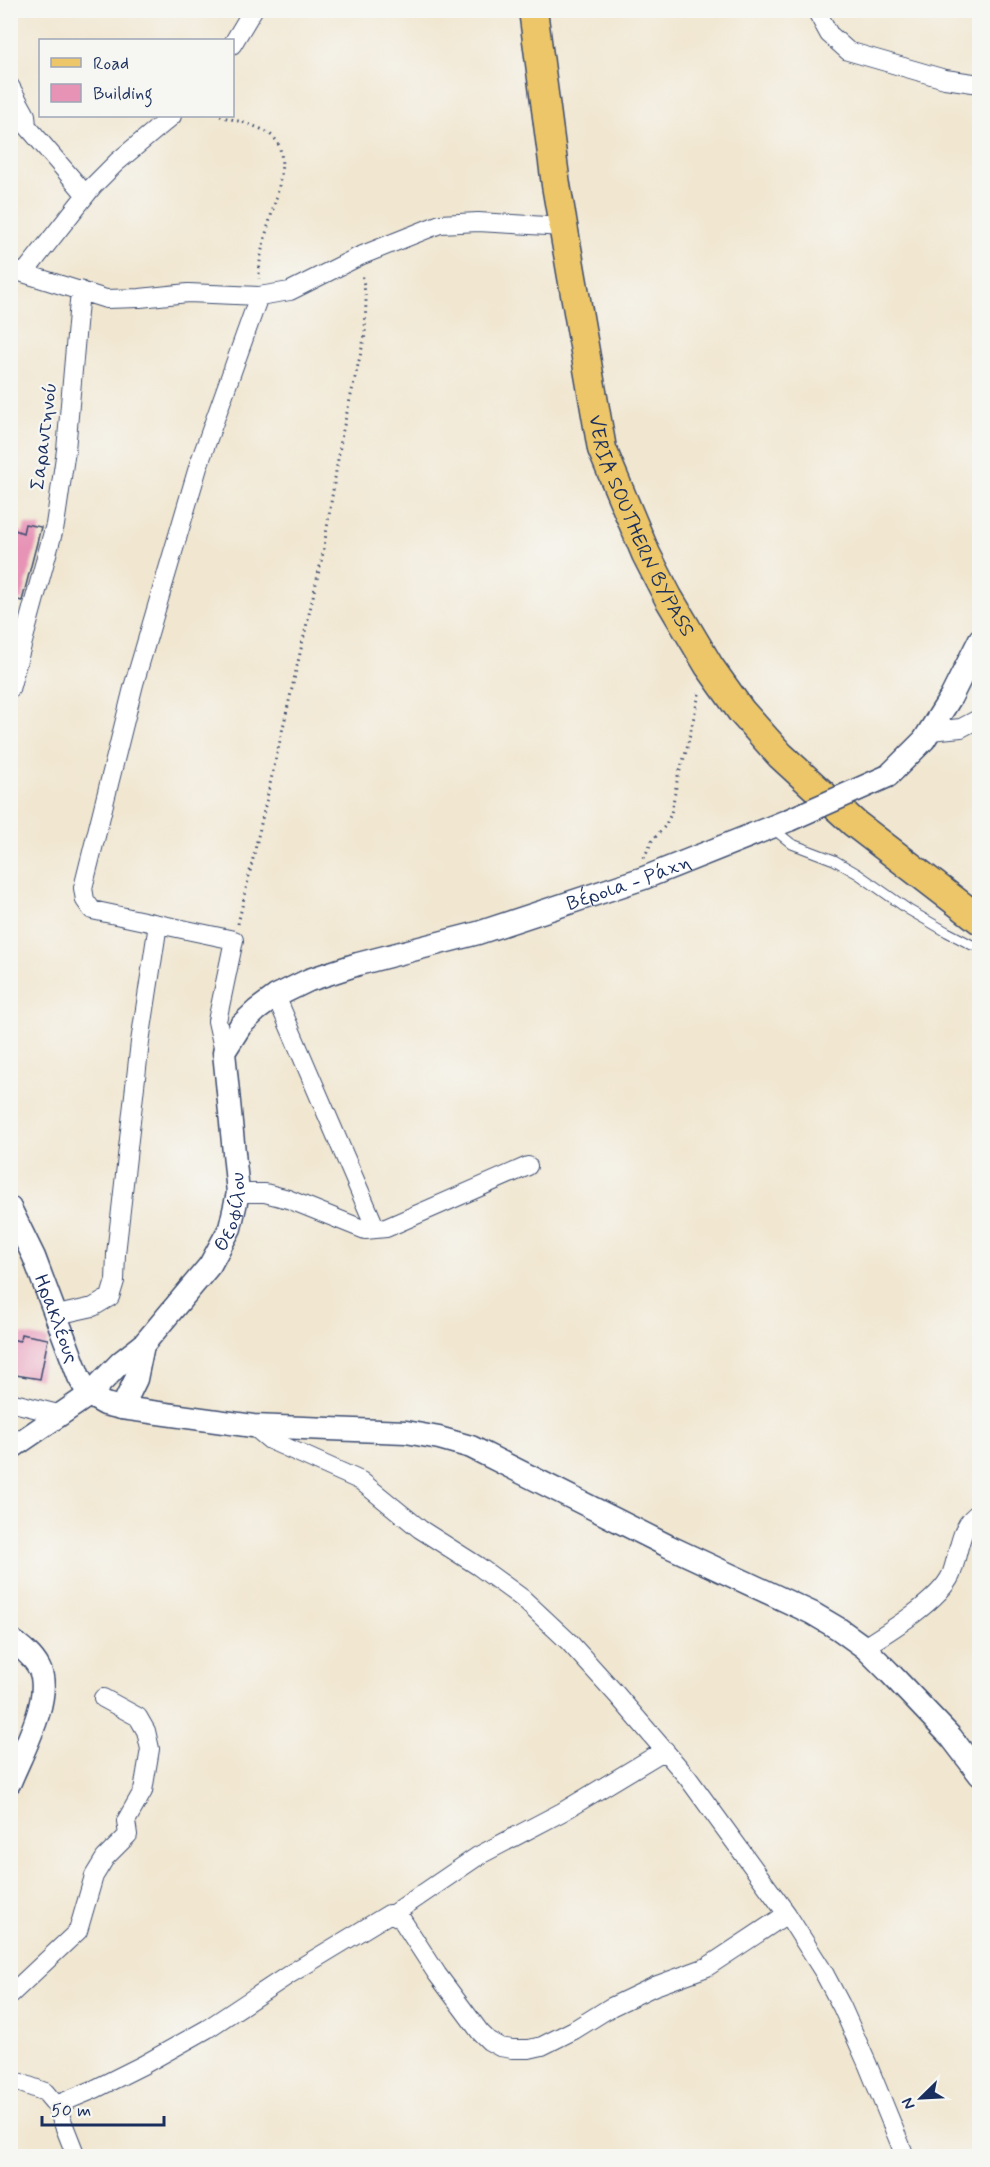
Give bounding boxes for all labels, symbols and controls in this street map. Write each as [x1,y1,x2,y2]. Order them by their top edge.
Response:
legend [39,39,234,117]
text: Road [93,52,129,76]
text: Building [93,82,153,108]
street label: Σαραντηνού [25,381,64,491]
street label: VERIA SOUTHERN BYPASS [581,413,701,642]
street label: Βέροια - Ράχη [563,849,695,918]
street label: Θεοφίλου [208,1171,253,1257]
street label: Ηρακλέους [27,1270,85,1367]
north arrow [891,2068,951,2128]
scale bar [42,2089,164,2127]
text: N [897,2094,920,2113]
text: 50 m [51,2099,91,2123]

